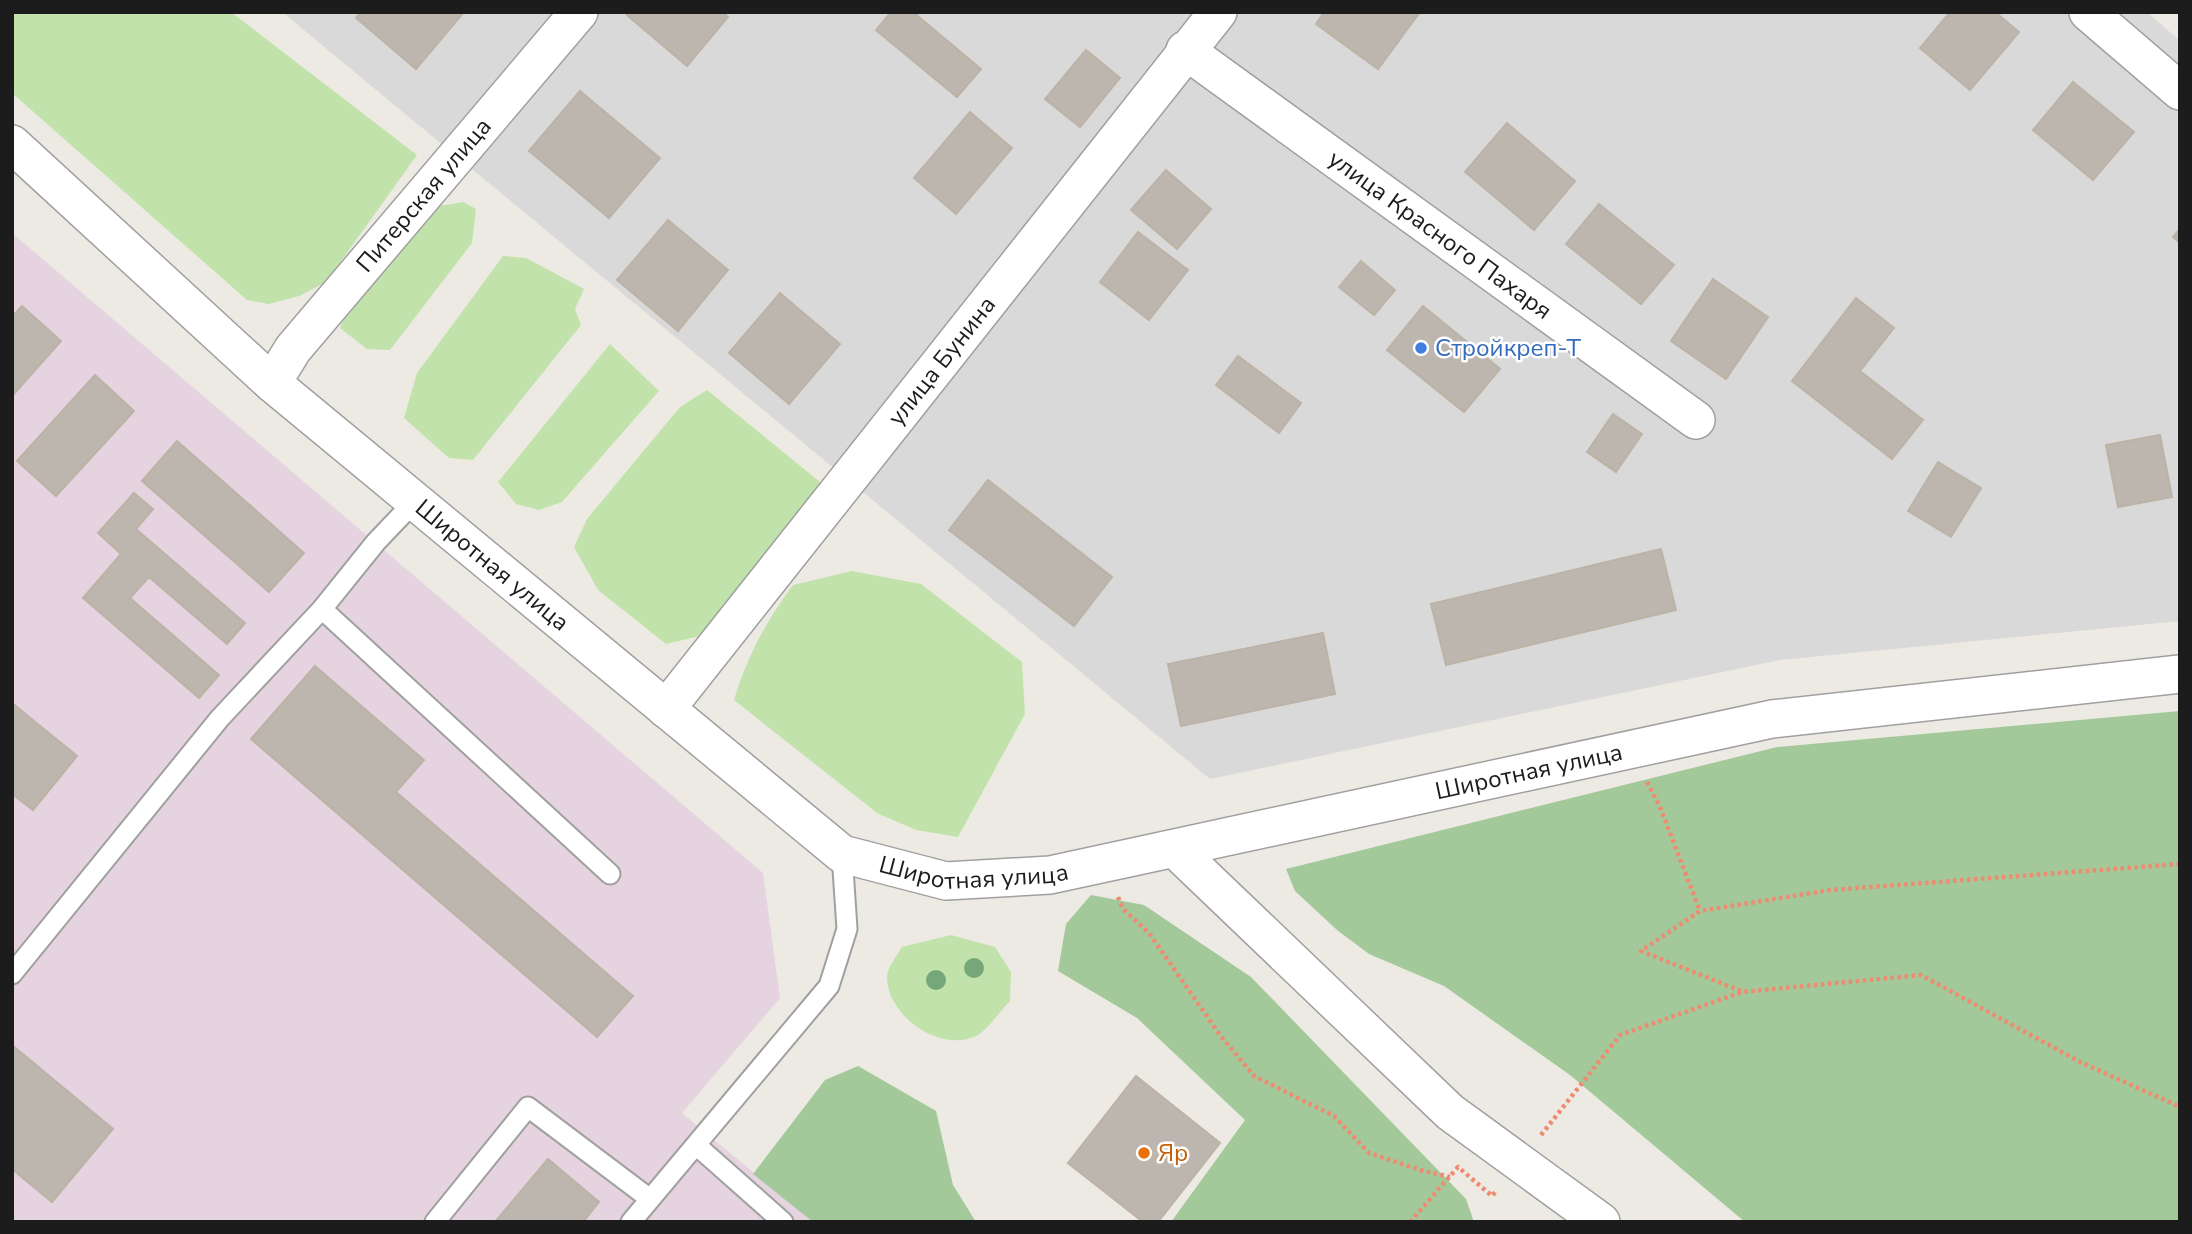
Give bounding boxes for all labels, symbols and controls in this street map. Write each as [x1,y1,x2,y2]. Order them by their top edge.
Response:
street label: Питерская улица [349,111,498,279]
street label: улица Красного Пахаря [1322,143,1558,327]
street label: улица Бунина [880,290,1003,432]
place label: Стройкреп-Т [1435,332,1582,364]
marker: Стройкреп-Т [1413,340,1429,356]
street label: Широтная улица [409,492,576,638]
street label: Широтная улица [1432,736,1625,807]
street label: Широтная улица [876,848,1071,897]
place label: Яр [1158,1137,1188,1169]
marker: Яр [1136,1145,1152,1161]

